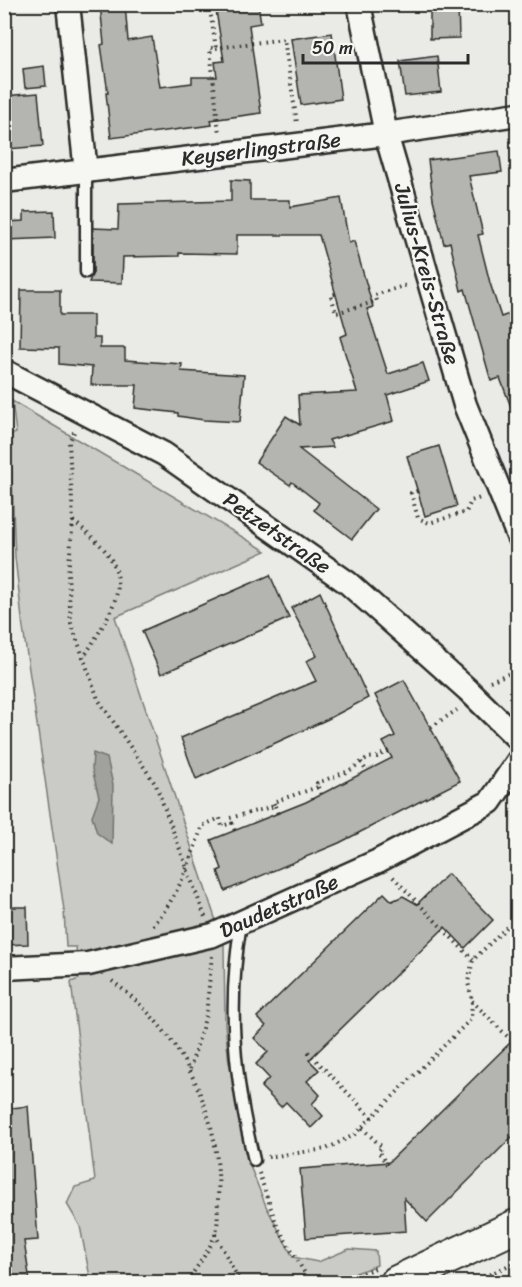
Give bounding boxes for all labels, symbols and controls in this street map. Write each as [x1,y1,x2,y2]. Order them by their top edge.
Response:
scale bar [303,27,468,65]
text: 50 m [312,32,353,64]
street label: Keyserlingstraße [179,120,343,178]
street label: Julius-Kreis-Straße [383,178,471,370]
street label: Petzetstraße [215,482,339,585]
street label: Daudetstraße [213,863,345,949]

